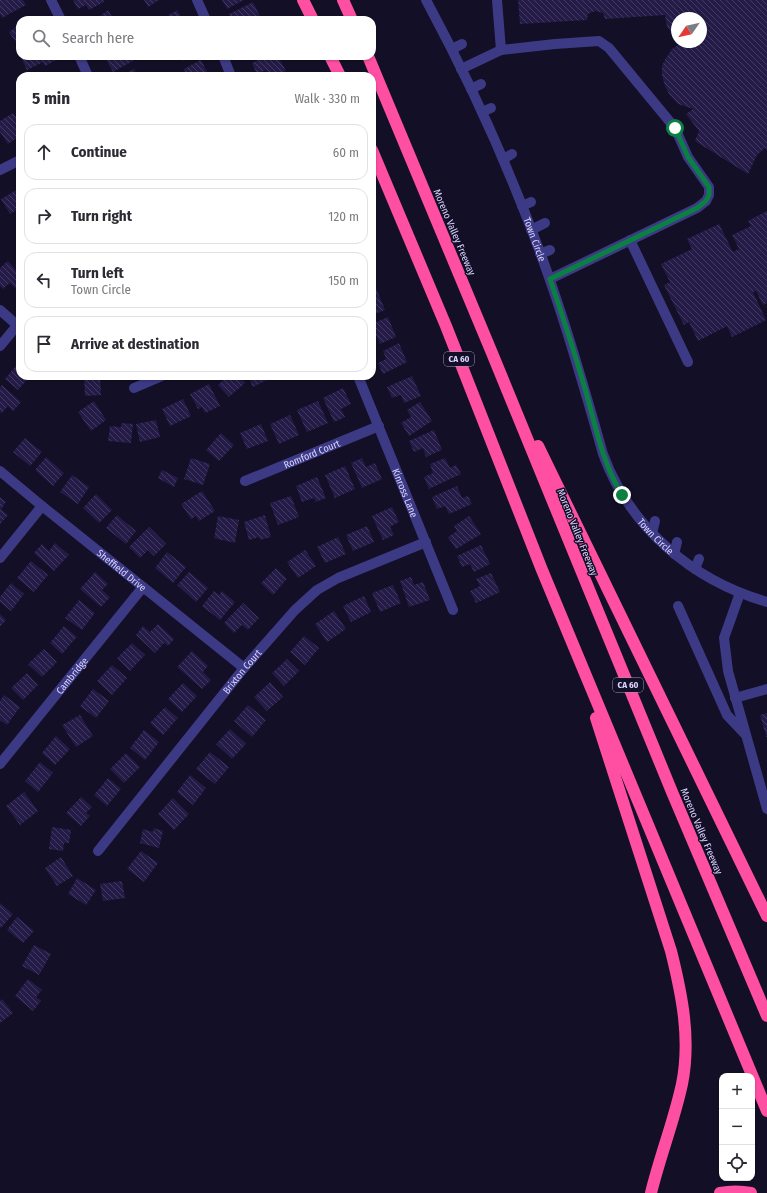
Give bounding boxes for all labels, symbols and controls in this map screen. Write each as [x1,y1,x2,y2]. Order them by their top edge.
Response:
north arrow [671,12,707,48]
search box [16,16,376,60]
icon: search [30,27,52,49]
text: Search here [62,29,134,47]
text: 5 min [32,88,70,109]
text: Walk · 330 m [295,91,360,106]
route start [666,119,684,137]
icon: ahead [33,141,55,163]
text: Continue [71,143,127,161]
text: 60 m [333,145,359,160]
street label: Moreno Valley Freeway [430,187,478,278]
icon: right [33,205,55,227]
text: Turn right [71,207,132,225]
text: 120 m [328,209,359,224]
street label: Town Circle [520,216,548,263]
text: Turn left [71,264,124,282]
icon: left [33,269,55,291]
text: 150 m [328,273,359,288]
text: Town Circle [71,282,131,297]
icon: arrive [33,333,55,355]
text: Arrive at destination [71,335,199,353]
road number: CA 60 [444,352,474,366]
street label: Romford Court [282,437,343,471]
street label: Kinross Lane [389,467,420,519]
route end [613,486,631,504]
street label: Moreno Valley Freeway [554,487,600,578]
street label: Town Circle [635,516,676,558]
street label: Sheffield Drive [94,547,148,594]
street label: Brixton Court [221,647,265,697]
street label: Cambridge [54,655,91,697]
road number: CA 60 [613,678,643,692]
street label: Moreno Valley Freeway [677,786,725,877]
map controls [719,1073,755,1181]
button: + [719,1073,755,1109]
button: − [719,1109,755,1145]
button: locate [719,1145,755,1181]

